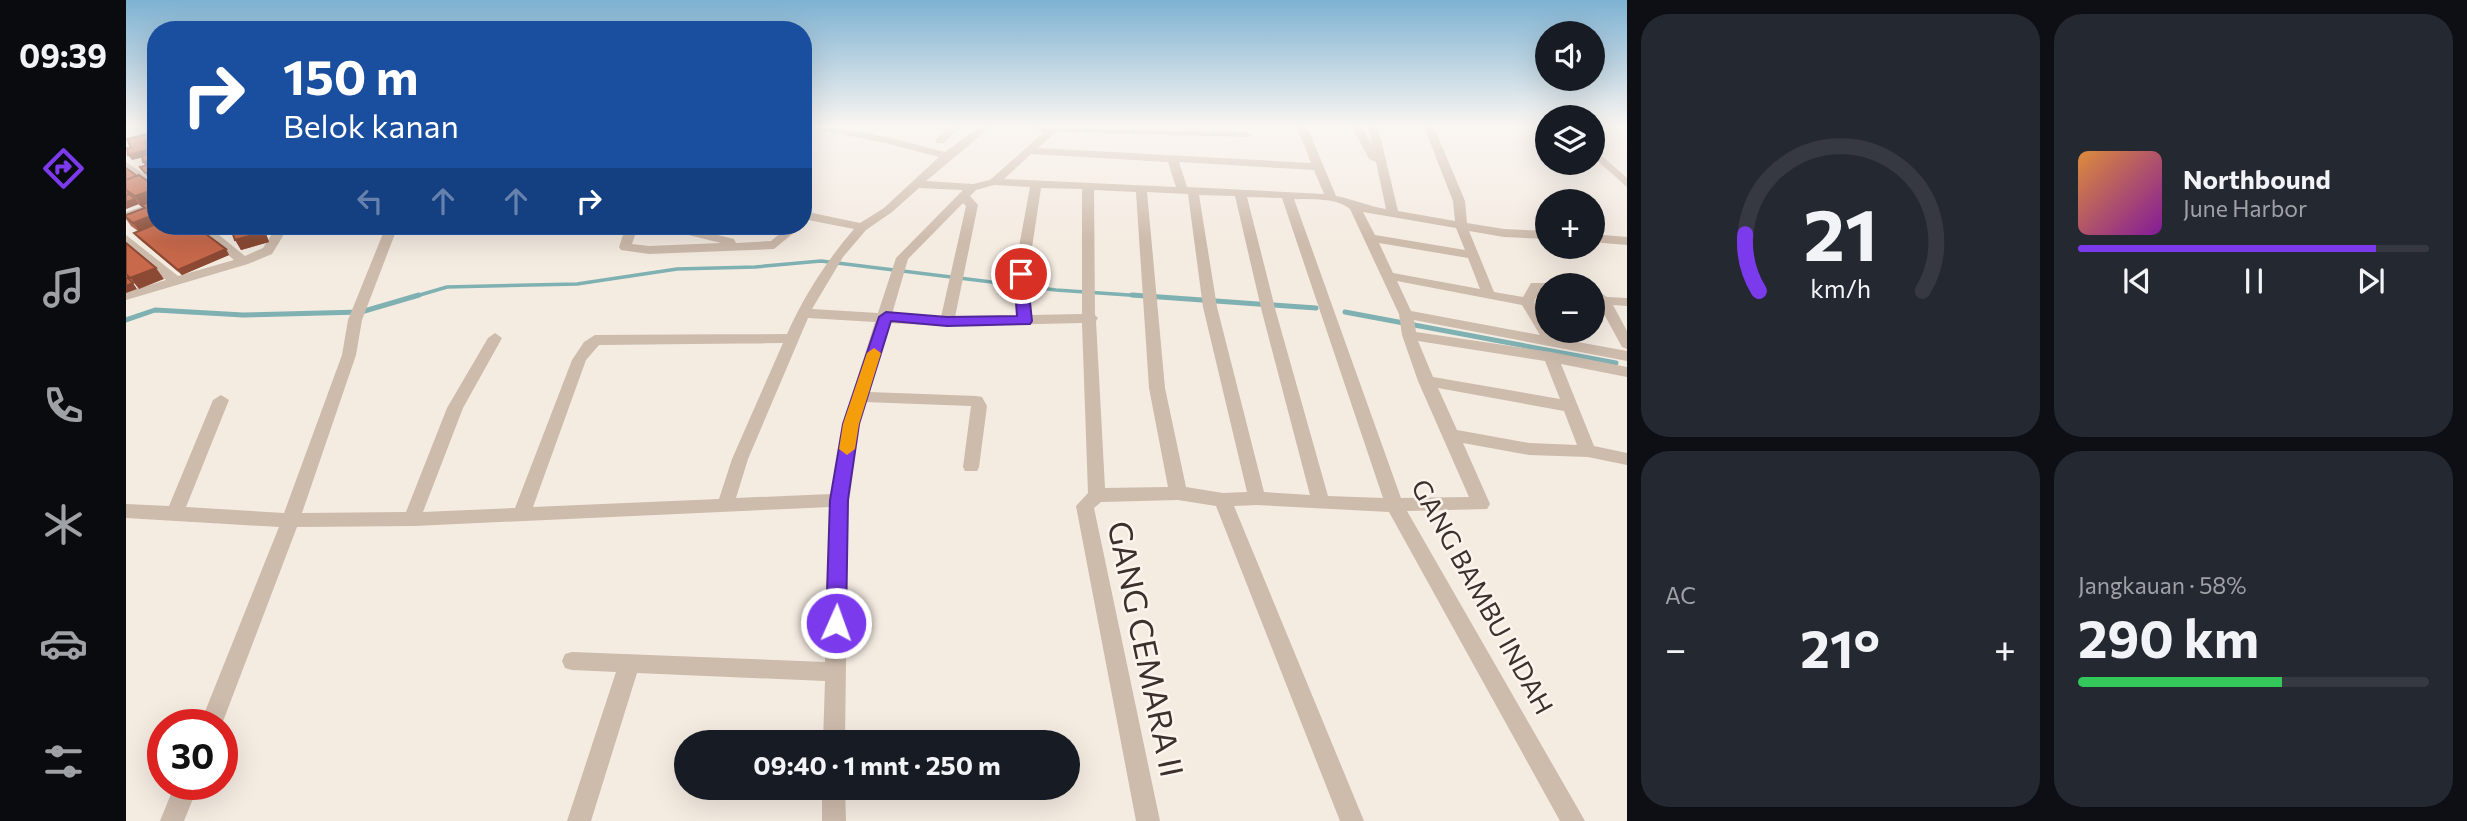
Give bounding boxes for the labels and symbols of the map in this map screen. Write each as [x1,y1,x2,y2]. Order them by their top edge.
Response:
pin [991,244,1051,304]
street label: GANG BAMBU INDAH [1406,473,1561,719]
street label: GANG CEMARA II [1100,517,1194,780]
position arrow [799,586,873,660]
speed limit sign: 30 [147,709,238,800]

